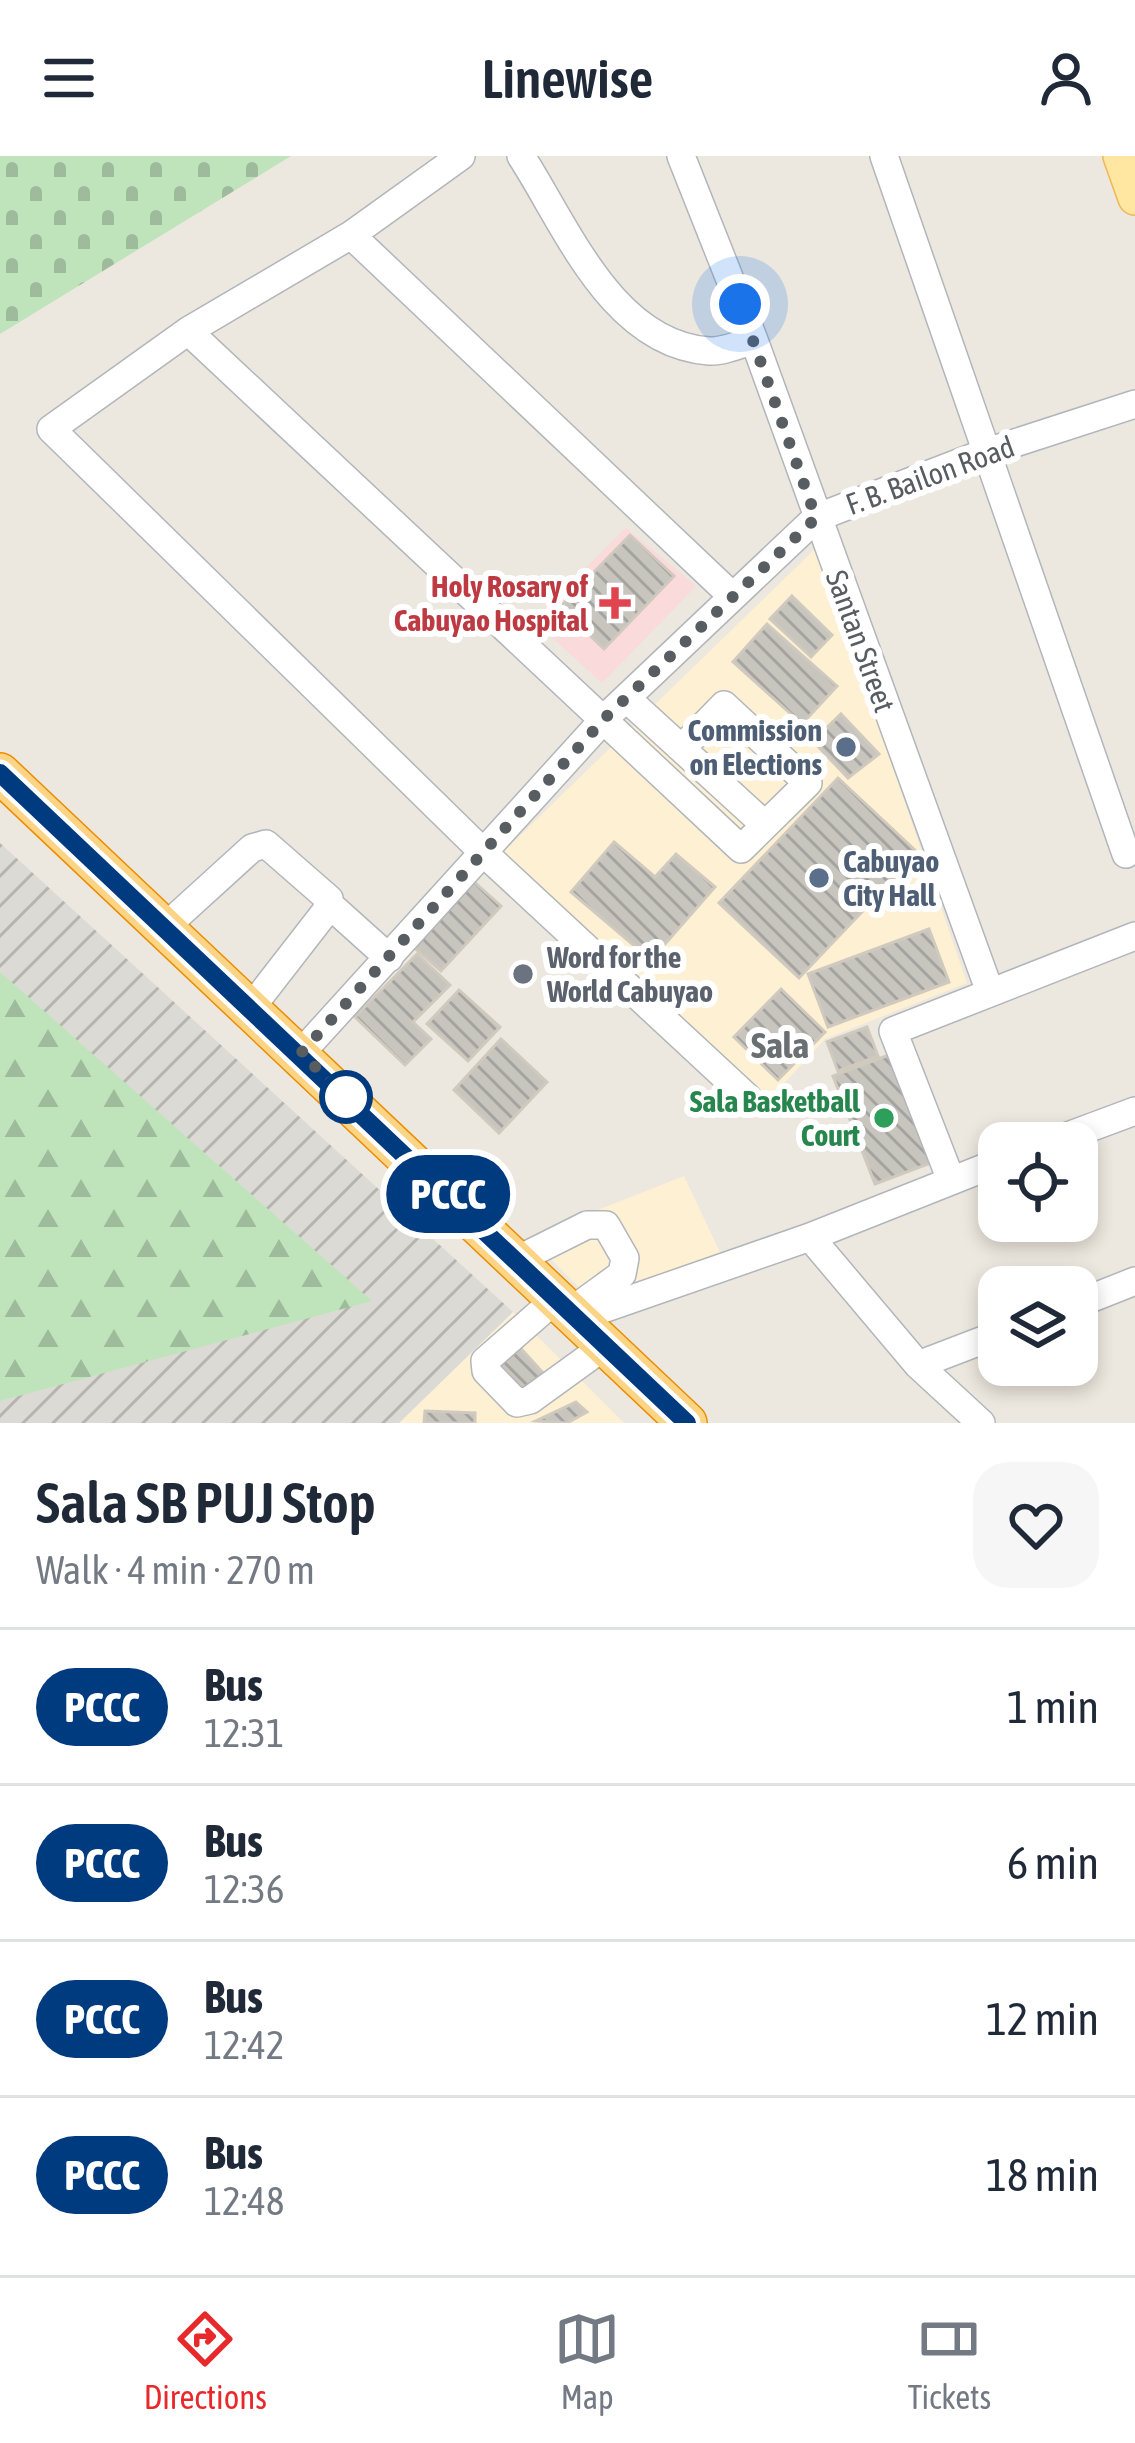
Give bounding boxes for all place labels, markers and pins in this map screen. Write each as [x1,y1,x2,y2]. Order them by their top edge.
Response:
place label: Holy Rosary of Cabuyao Hospital [394,569,589,637]
marker: Holy Rosary of Cabuyao Hospital [599,587,631,619]
place label: Commission on Elections [688,713,822,781]
marker: Commission on Elections [833,734,859,760]
place label: Cabuyao City Hall [843,844,939,912]
marker: Cabuyao City Hall [806,865,832,891]
place label: Word for the World Cabuyao [546,940,713,1008]
marker: Word for the World Cabuyao [510,961,536,987]
unlabelled marker [321,1072,371,1122]
place label: Sala Basketball Court [690,1084,861,1152]
marker: Sala Basketball Court [871,1105,897,1131]

